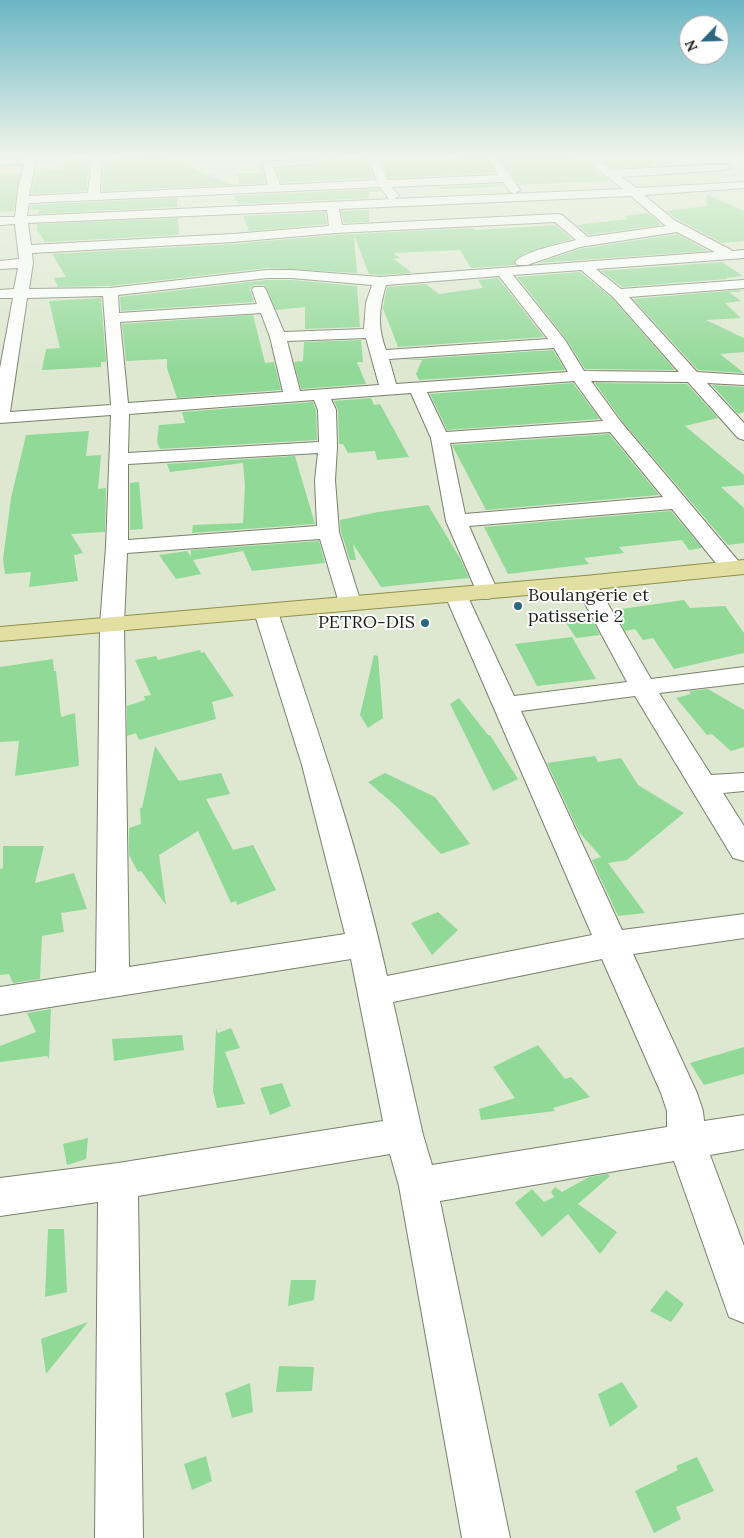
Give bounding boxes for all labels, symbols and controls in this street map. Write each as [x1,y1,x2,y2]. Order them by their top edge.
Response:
north arrow [679,15,729,65]
text: N [681,37,702,54]
place label: Boulangerie et patisserie 2 [528,585,649,628]
marker: Boulangerie et patisserie 2 [512,600,524,612]
place label: PETRO-DIS [318,612,415,634]
marker: PETRO-DIS [419,617,431,629]

